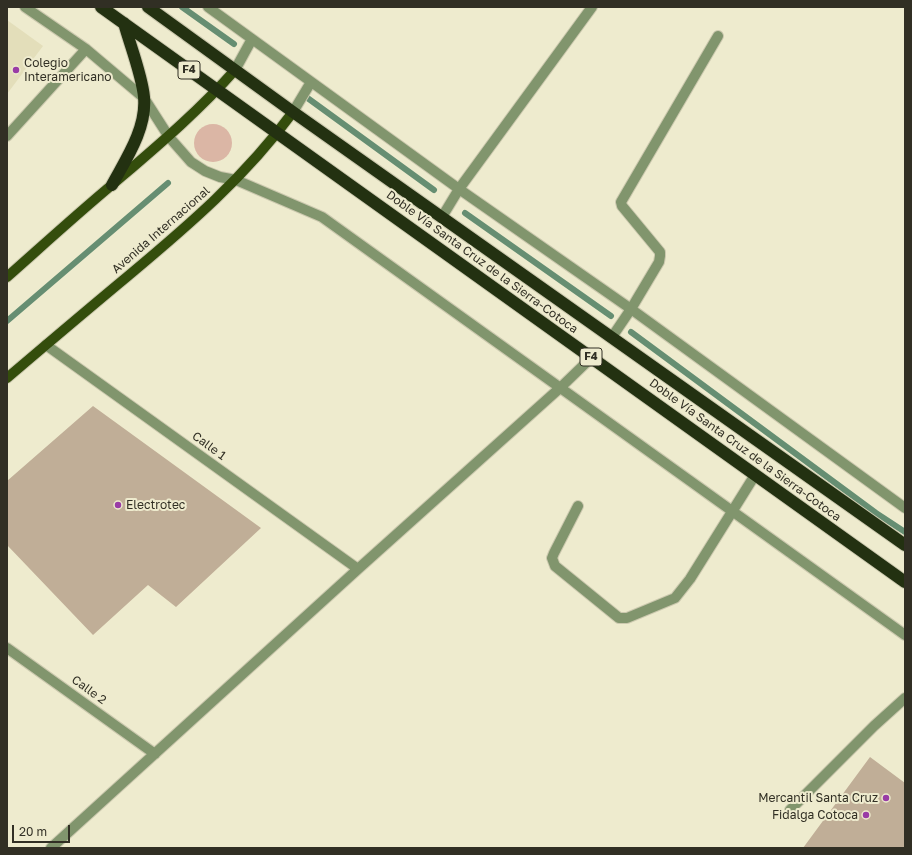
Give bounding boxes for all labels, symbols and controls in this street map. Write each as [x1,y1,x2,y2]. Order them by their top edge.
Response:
place label: Colegio Interamericano [24,56,112,84]
road number: F4 [178,61,200,79]
marker: Colegio Interamericano [11,65,21,75]
street label: Avenida Internacional [109,184,213,276]
street label: Doble Vía Santa Cruz de la Sierra-Cotoca [383,188,581,336]
road number: F4 [580,348,602,366]
street label: Doble Vía Santa Cruz de la Sierra-Cotoca [646,376,844,524]
street label: Calle 1 [189,429,229,463]
place label: Electrotec [126,498,185,512]
marker: Electrotec [113,500,123,510]
street label: Calle 2 [69,673,109,707]
place label: Mercantil Santa Cruz [758,791,878,805]
marker: Mercantil Santa Cruz [881,793,891,803]
place label: Fidalga Cotoca [772,808,858,822]
marker: Fidalga Cotoca [861,810,871,820]
scale bar [14,817,72,843]
text: 20 m [19,824,47,839]

